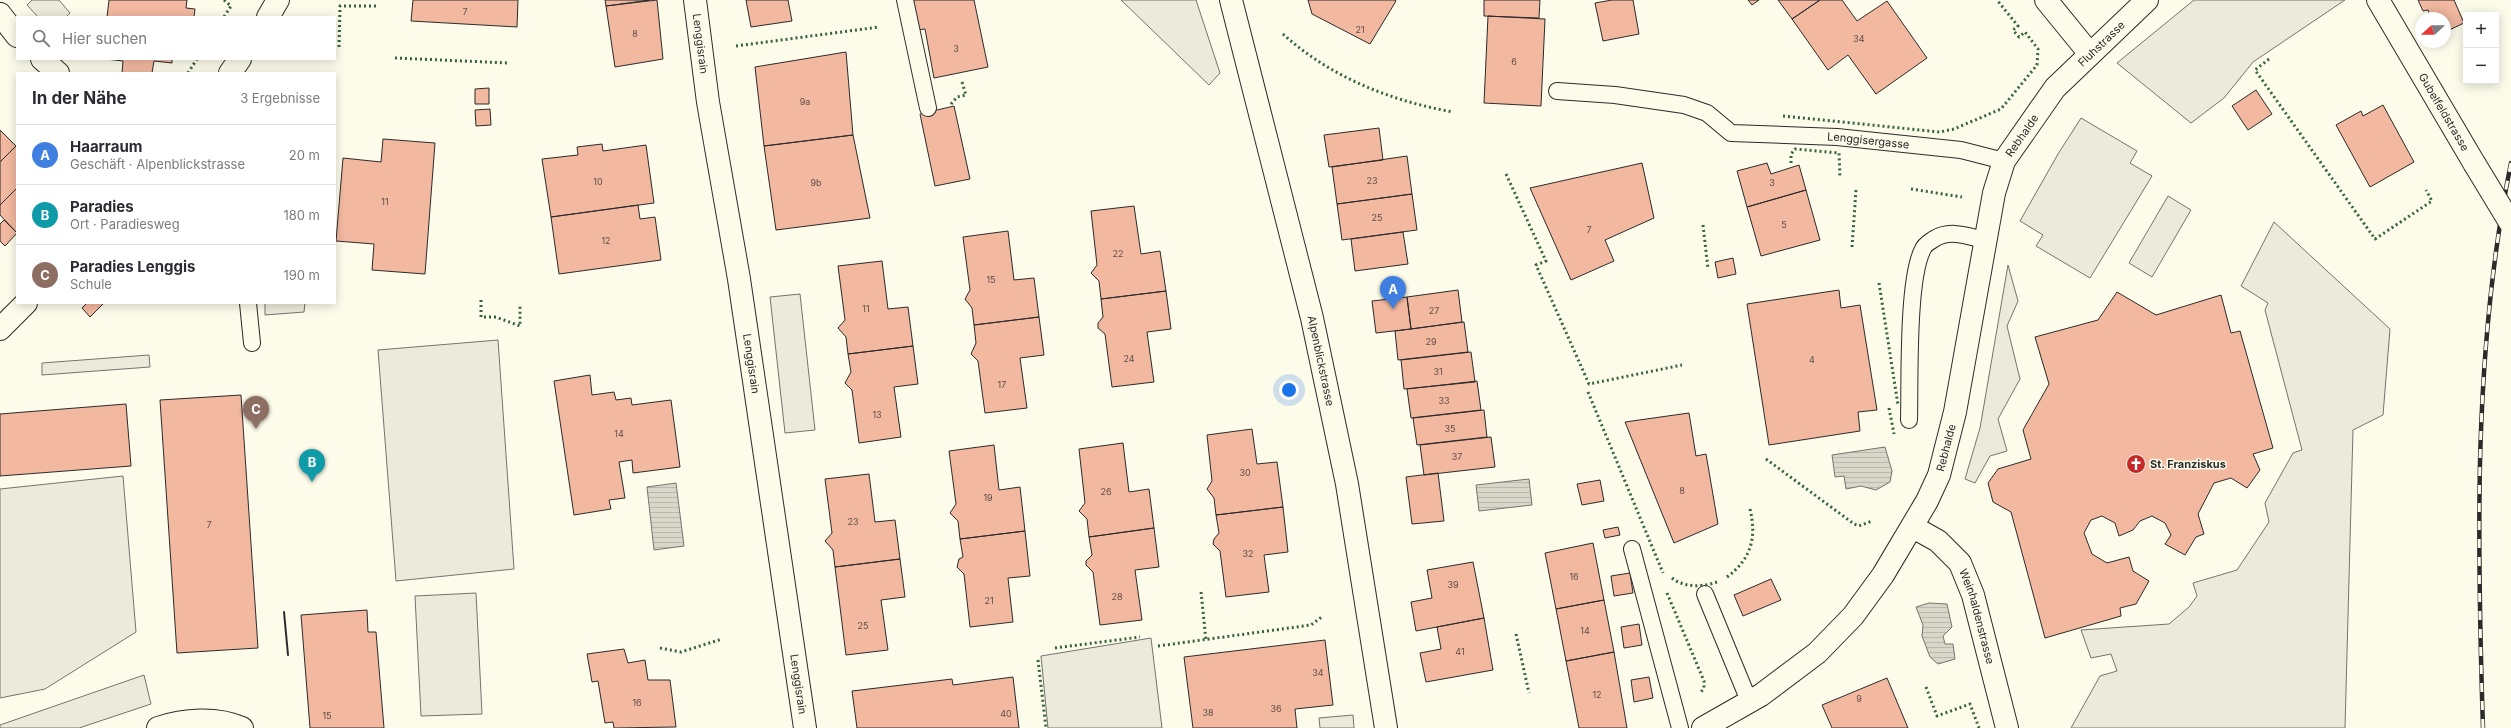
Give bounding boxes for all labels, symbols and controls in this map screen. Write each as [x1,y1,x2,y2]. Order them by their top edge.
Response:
house number: 7 [462,6,468,17]
north arrow [2415,12,2451,48]
map controls [2463,12,2499,84]
button: + [2463,12,2499,48]
street label: Lenggisrain [690,13,711,75]
search box [16,16,336,60]
street label: Fluhstrasse [2075,18,2128,69]
house number: 21 [1355,24,1365,35]
icon: search [30,27,52,49]
house number: 8 [632,28,638,39]
text: Hier suchen [62,29,147,48]
house number: 34 [1853,33,1865,44]
house number: 3 [953,43,959,54]
button: − [2463,48,2499,84]
house number: 6 [1511,56,1517,67]
street label: Gubelfeldstrasse [2416,71,2472,153]
text: In der Nähe [32,88,127,108]
text: 3 Ergebnisse [240,90,320,106]
house number: 9a [800,96,810,107]
street label: Rebhalde [2002,112,2042,159]
street label: Lenggisergasse [1827,130,1910,152]
text: Haarraum [70,137,142,156]
text: A [40,147,50,163]
text: 20 m [289,147,320,163]
text: Geschäft · Alpenblickstrasse [70,156,245,172]
house number: 23 [1366,175,1378,186]
house number: 10 [593,176,603,187]
house number: 9b [810,177,822,188]
house number: 3 [1769,177,1775,188]
house number: 11 [381,196,389,207]
text: Paradies [70,197,134,216]
text: B [41,207,49,223]
text: 180 m [283,207,320,223]
house number: 25 [1372,212,1382,223]
text: Ort · Paradiesweg [70,216,180,232]
house number: 5 [1781,219,1787,230]
house number: 7 [1586,224,1592,235]
house number: 12 [601,235,611,246]
house number: 22 [1113,248,1123,259]
text: Paradies Lenggis [70,257,195,276]
text: C [40,267,50,283]
text: 190 m [283,267,320,283]
house number: 15 [986,274,996,285]
text: Schule [70,276,112,292]
pin: A [1380,276,1406,309]
house number: 11 [862,303,870,314]
house number: 27 [1429,305,1439,316]
street label: Alpenblickstrasse [1305,314,1337,407]
street label: Lenggisrain [740,333,763,395]
house number: 29 [1425,336,1437,347]
house number: 24 [1123,353,1135,364]
house number: 4 [1809,354,1815,365]
house number: 31 [1433,366,1443,377]
house number: 17 [998,379,1006,390]
your location [1279,380,1299,400]
house number: 33 [1438,395,1450,406]
pin: C [243,396,269,429]
house number: 13 [872,409,882,420]
street label: Rebhalde [1933,422,1959,473]
house number: 35 [1444,423,1456,434]
house number: 14 [614,428,624,439]
pin: B [299,449,325,482]
house number: 37 [1452,451,1462,462]
church icon: St. Franziskus [2125,453,2147,475]
place label: St. Franziskus [2150,457,2226,471]
house number: 30 [1239,467,1251,478]
house number: 8 [1679,485,1685,496]
house number: 26 [1100,486,1112,497]
house number: 19 [983,492,993,503]
house number: 23 [847,516,859,527]
house number: 7 [206,519,212,530]
house number: 32 [1242,548,1254,559]
street label: Weinhaldenstrasse [1956,567,1997,666]
house number: 16 [1569,571,1579,582]
house number: 39 [1447,579,1459,590]
house number: 28 [1111,591,1123,602]
house number: 21 [984,595,994,606]
house number: 25 [858,620,868,631]
house number: 14 [1580,625,1590,636]
house number: 41 [1455,646,1465,657]
street label: Lenggisrain [787,653,810,715]
house number: 34 [1312,667,1324,678]
house number: 12 [1592,689,1602,700]
house number: 9 [1856,693,1862,704]
house number: 16 [632,697,642,708]
house number: 36 [1270,703,1282,714]
house number: 38 [1202,707,1214,718]
house number: 40 [1000,708,1012,719]
house number: 15 [322,710,332,721]

